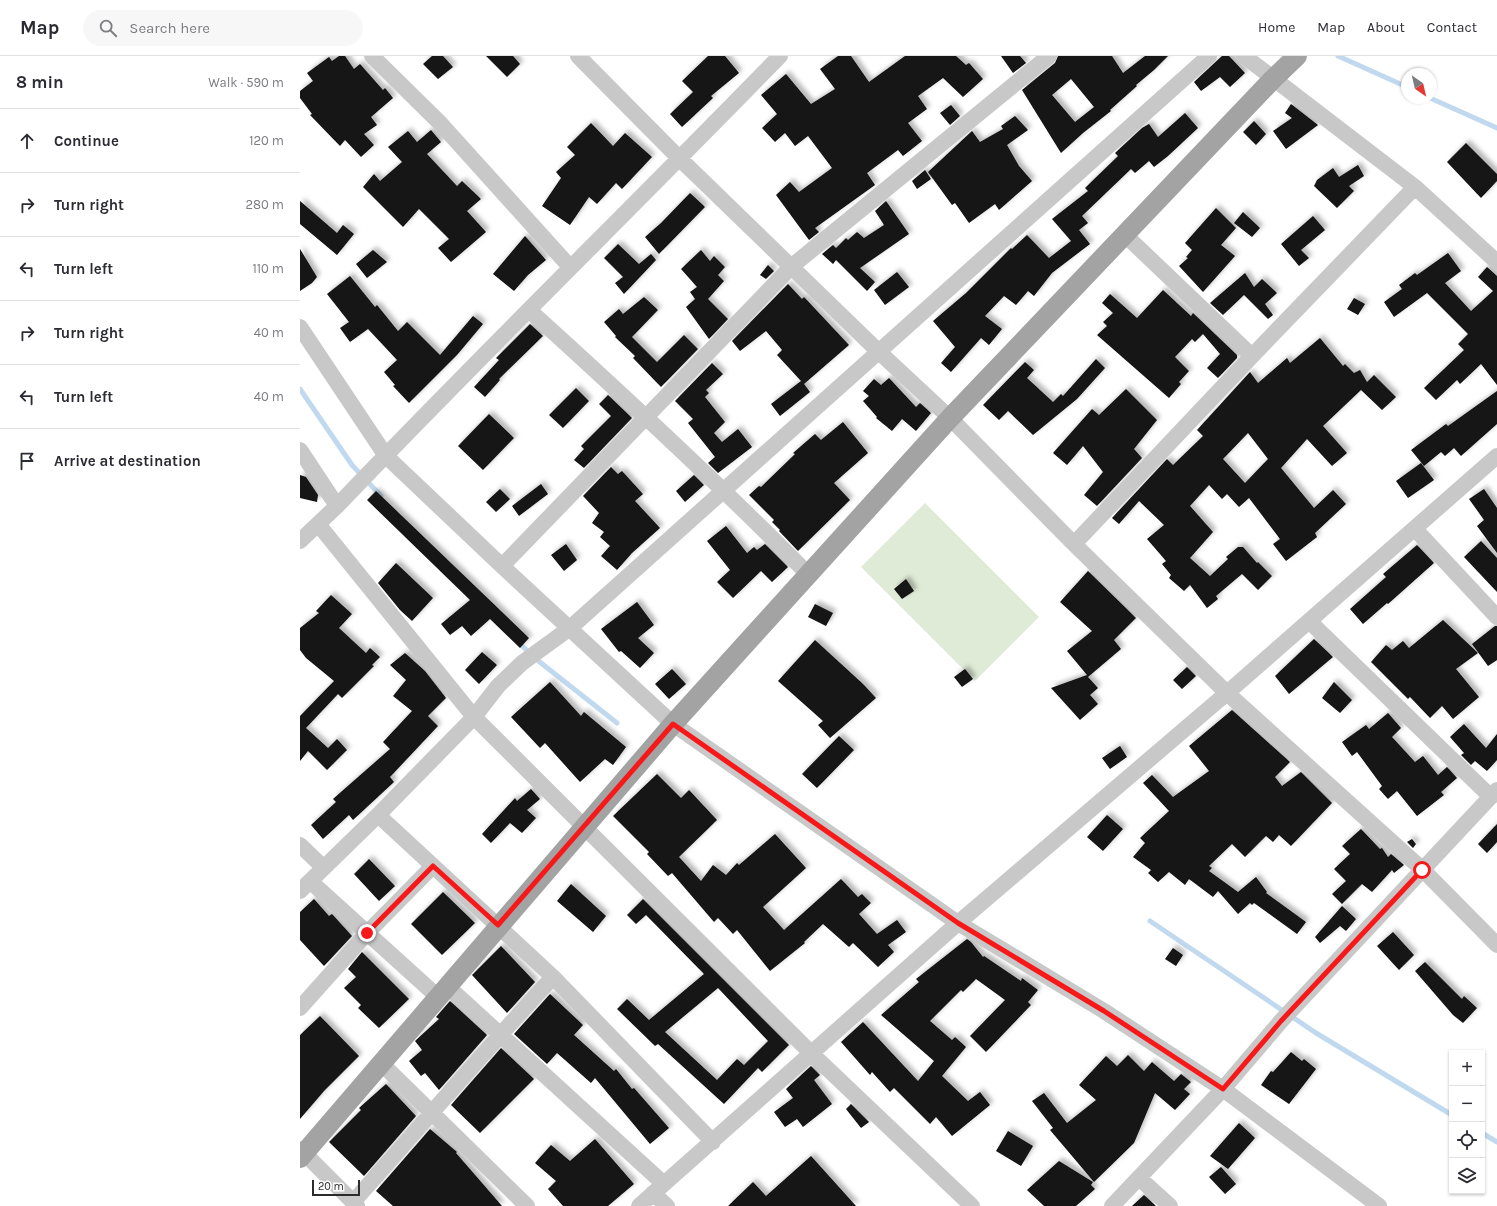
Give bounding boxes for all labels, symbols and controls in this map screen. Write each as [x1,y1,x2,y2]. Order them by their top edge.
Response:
search box [83,10,363,46]
text: Map [20,17,59,39]
icon: search [97,17,119,39]
text: Search here [129,19,210,37]
text: Home [1258,19,1295,36]
text: Map [1317,19,1345,36]
text: About [1367,19,1405,36]
text: Contact [1427,19,1477,36]
north arrow [1401,68,1437,104]
text: 8 min [16,72,64,92]
text: Walk · 590 m [208,75,284,90]
icon: ahead [16,130,38,152]
text: Continue [54,132,119,150]
text: 120 m [249,133,284,148]
icon: right [16,194,38,216]
text: Turn right [54,196,124,214]
text: 280 m [246,197,284,212]
icon: left [16,258,38,280]
text: Turn left [54,260,113,278]
text: 110 m [252,261,284,276]
icon: right [16,322,38,344]
text: Turn right [54,324,124,342]
text: 40 m [254,325,284,340]
icon: left [16,386,38,408]
text: Turn left [54,388,113,406]
text: 40 m [254,389,284,404]
icon: arrive [16,450,38,472]
text: Arrive at destination [54,452,201,470]
route start [1413,861,1431,879]
route end [358,924,376,942]
map controls [1449,1050,1485,1194]
button: + [1449,1050,1485,1086]
button: − [1449,1086,1485,1122]
button: locate [1449,1122,1485,1158]
button: layers [1449,1158,1485,1194]
scale bar [312,1178,360,1197]
text: 20 m [318,1180,344,1193]

